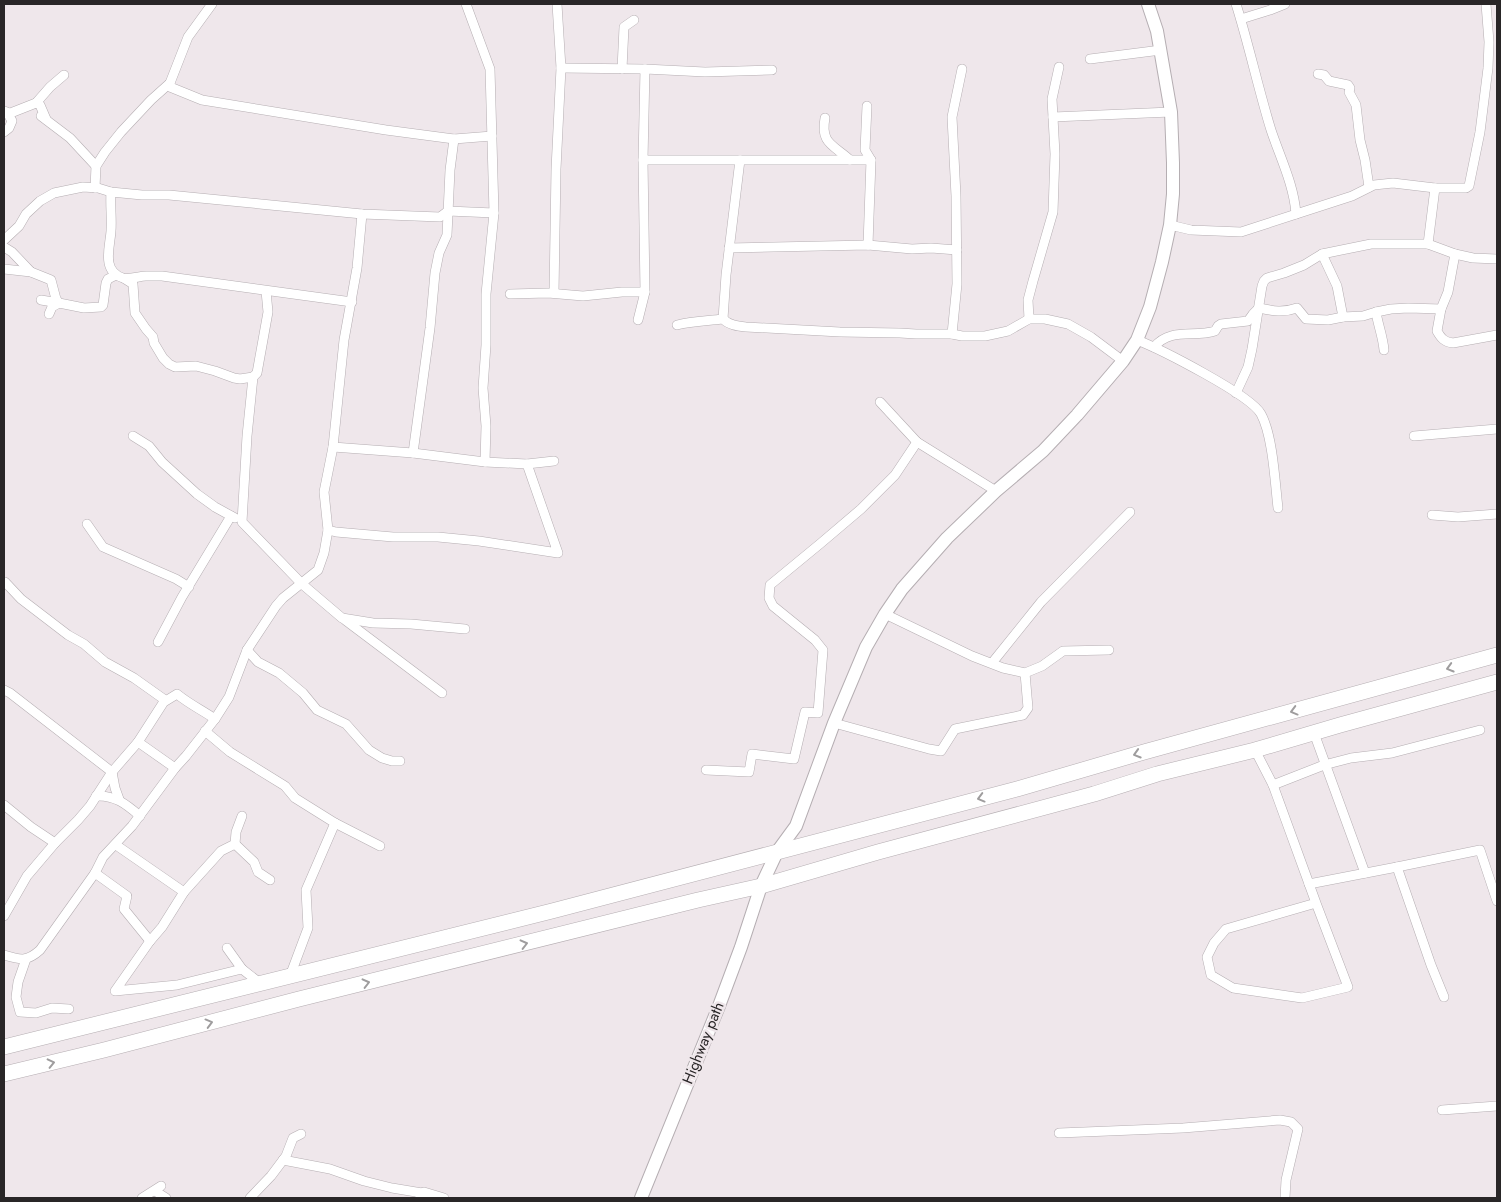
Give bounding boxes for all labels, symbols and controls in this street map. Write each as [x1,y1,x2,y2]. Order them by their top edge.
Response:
one-way arrow [1447,663,1455,673]
one-way arrow [1290,705,1298,715]
one-way arrow [1133,748,1141,758]
one-way arrow [977,793,985,803]
one-way arrow [519,939,528,950]
one-way arrow [362,978,371,989]
street label: Highway path [677,999,729,1087]
one-way arrow [204,1018,213,1029]
one-way arrow [47,1058,56,1069]

